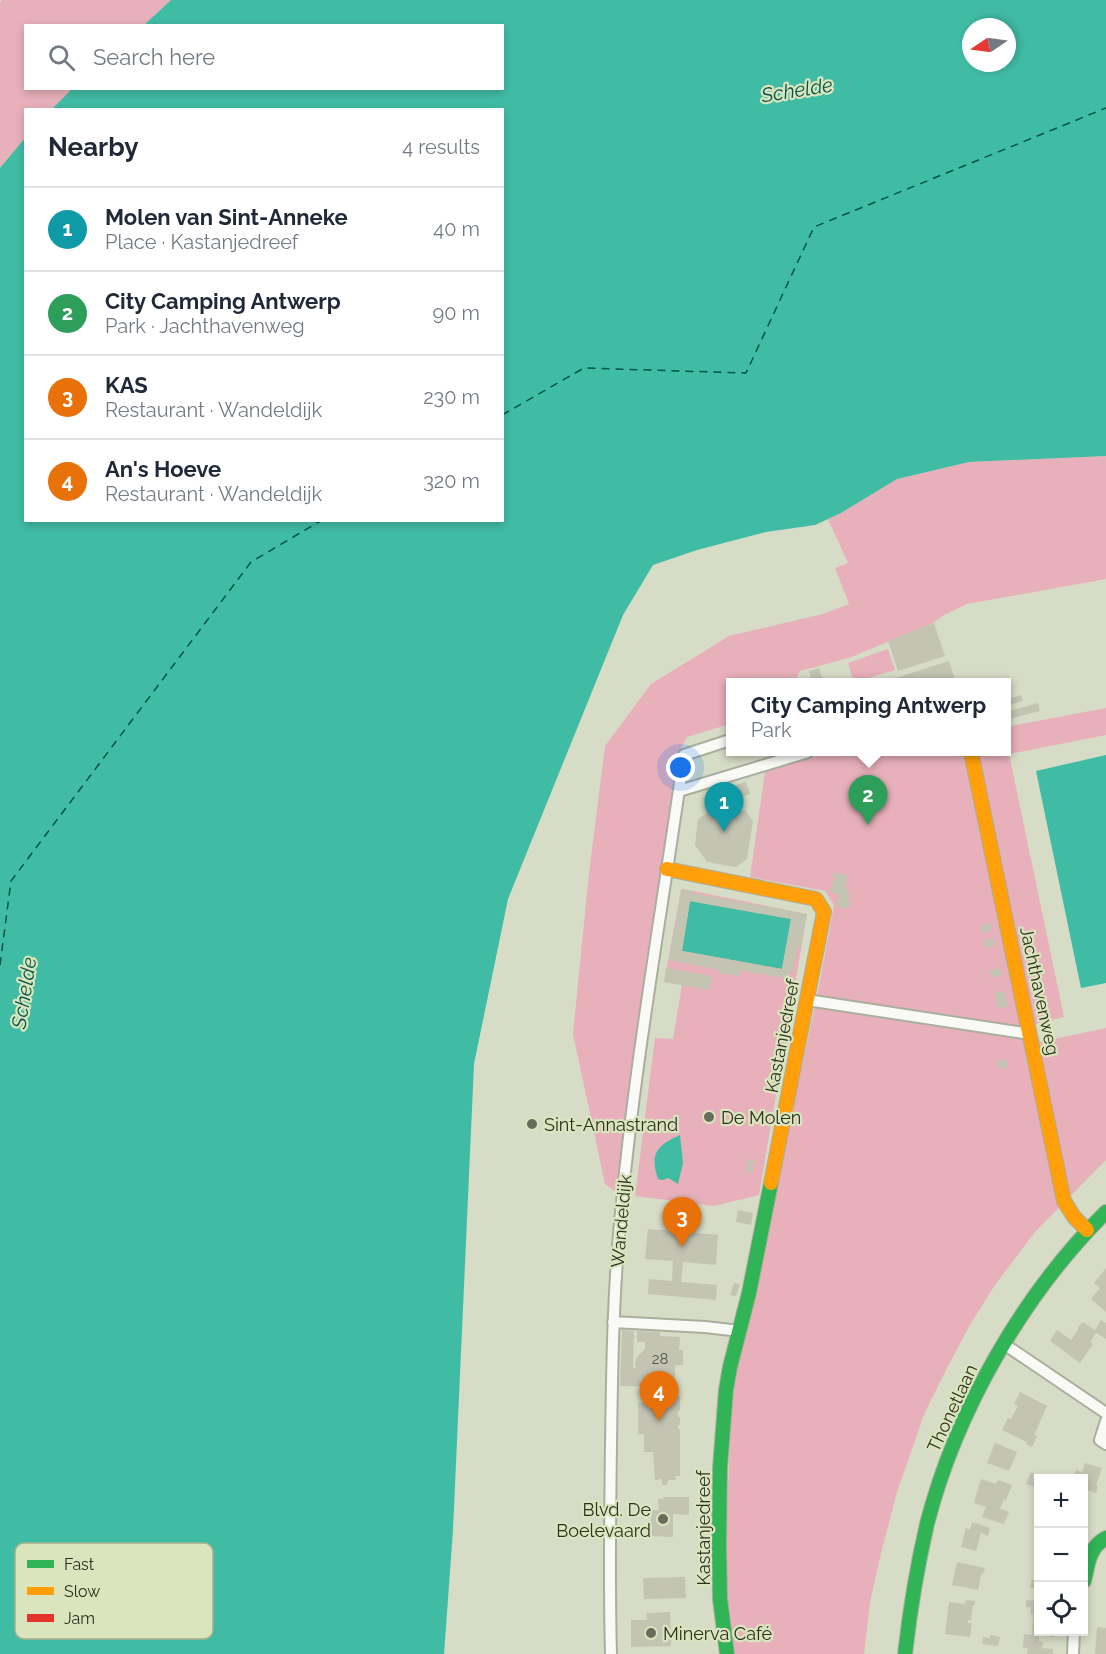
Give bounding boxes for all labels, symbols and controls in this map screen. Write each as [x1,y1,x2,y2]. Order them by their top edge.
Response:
north arrow [962,18,1016,72]
search box [24,24,504,90]
icon: search [45,41,78,74]
text: Search here [93,44,215,70]
water label: Schelde [759,72,835,108]
text: Nearby [48,132,138,162]
text: 4 results [402,135,480,159]
text: Molen van Sint-Anneke [105,204,348,230]
text: 1 [63,217,72,241]
text: 40 m [433,217,480,241]
text: Place · Kastanjedreef [105,230,298,254]
text: City Camping Antwerp [105,288,341,314]
text: 2 [62,301,73,325]
text: 90 m [433,301,480,325]
text: Park · Jachthavenweg [105,314,305,338]
text: KAS [105,372,148,398]
text: 3 [62,385,73,409]
text: 230 m [423,385,480,409]
text: Restaurant · Wandeldijk [105,398,322,422]
text: An's Hoeve [105,456,221,482]
text: 4 [62,469,73,493]
text: 320 m [423,469,480,493]
text: Restaurant · Wandeldijk [105,482,322,506]
popup [726,678,1011,756]
text: City Camping Antwerp [751,692,986,718]
text: Park [751,718,792,742]
your location [666,753,695,782]
pin: 2 [848,776,888,825]
pin: 1 [704,782,744,832]
street label: Jachthavenweg [1016,925,1064,1057]
water label: Schelde [6,955,42,1031]
street label: Kastanjedreef [761,976,804,1095]
place label: De Molen [721,1107,801,1128]
marker: De Molen [702,1110,716,1124]
place label: Sint-Annastrand [544,1114,678,1135]
marker: Sint-Annastrand [525,1117,539,1131]
street label: Wandeldijk [606,1173,636,1269]
pin: 3 [662,1198,702,1247]
house number: 28 [652,1350,668,1368]
street label: Thonetlaan [923,1361,981,1455]
pin: 4 [640,1372,678,1421]
street label: Kastanjedreef [693,1469,714,1586]
map controls [1034,1474,1088,1636]
button: + [1034,1474,1088,1528]
place label: Blvd. De Boelevaard [556,1499,651,1541]
marker: Blvd. De Boelevaard [656,1512,670,1526]
button: − [1034,1528,1088,1582]
legend [15,1543,213,1639]
text: Fast [64,1555,95,1574]
text: Slow [64,1582,100,1601]
button: locate [1034,1582,1088,1636]
text: Jam [64,1609,95,1628]
place label: Minerva Café [663,1623,773,1644]
marker: Minerva Café [644,1626,658,1640]

